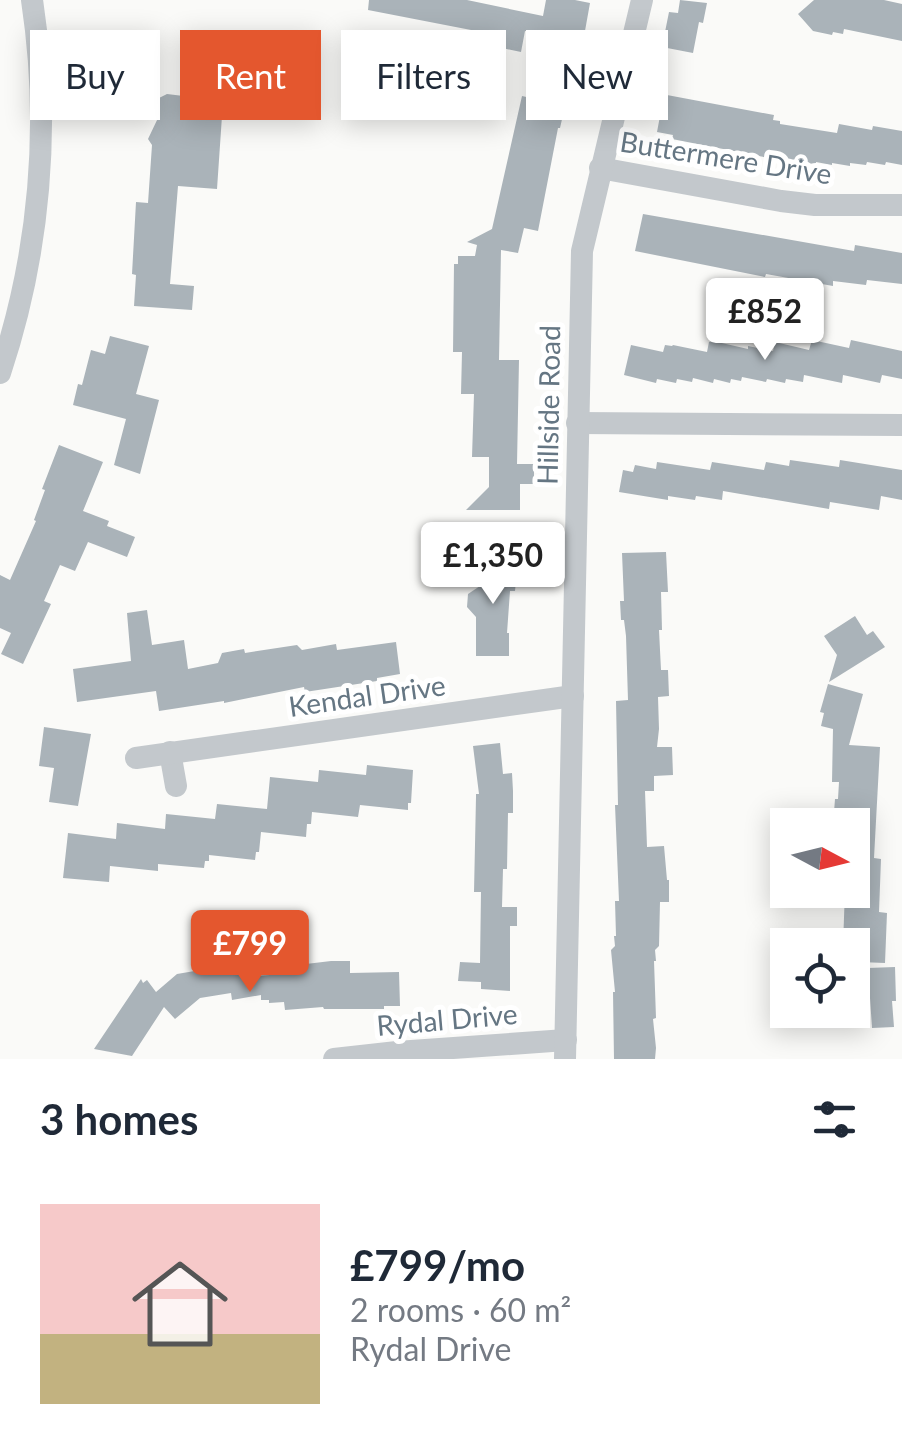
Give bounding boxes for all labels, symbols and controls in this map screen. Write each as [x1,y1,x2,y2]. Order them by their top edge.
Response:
chip: Buy [30,30,160,120]
chip: Rent [180,30,321,120]
chip: Filters [341,30,506,120]
chip: New [526,30,668,120]
street label: Buttermere Drive [618,124,834,190]
pin: £852 [706,278,824,363]
text: £852 [728,291,802,330]
street label: Hillside Road [530,325,566,485]
pin: £1,350 [412,522,574,607]
text: £1,350 [443,535,543,574]
street label: Kendal Drive [286,667,448,723]
north arrow [770,808,870,908]
map controls [770,808,870,1028]
pin: £799 [191,910,309,995]
text: £799 [213,923,287,962]
button: locate [770,928,870,1028]
street label: Rydal Drive [375,996,519,1042]
icon: filters [807,1092,862,1147]
text: 3 homes [40,1094,198,1144]
text: £799/mo [350,1240,525,1290]
icon: home [120,1244,240,1364]
text: 2 rooms · 60 m² [350,1290,571,1329]
text: Rydal Drive [350,1329,511,1368]

